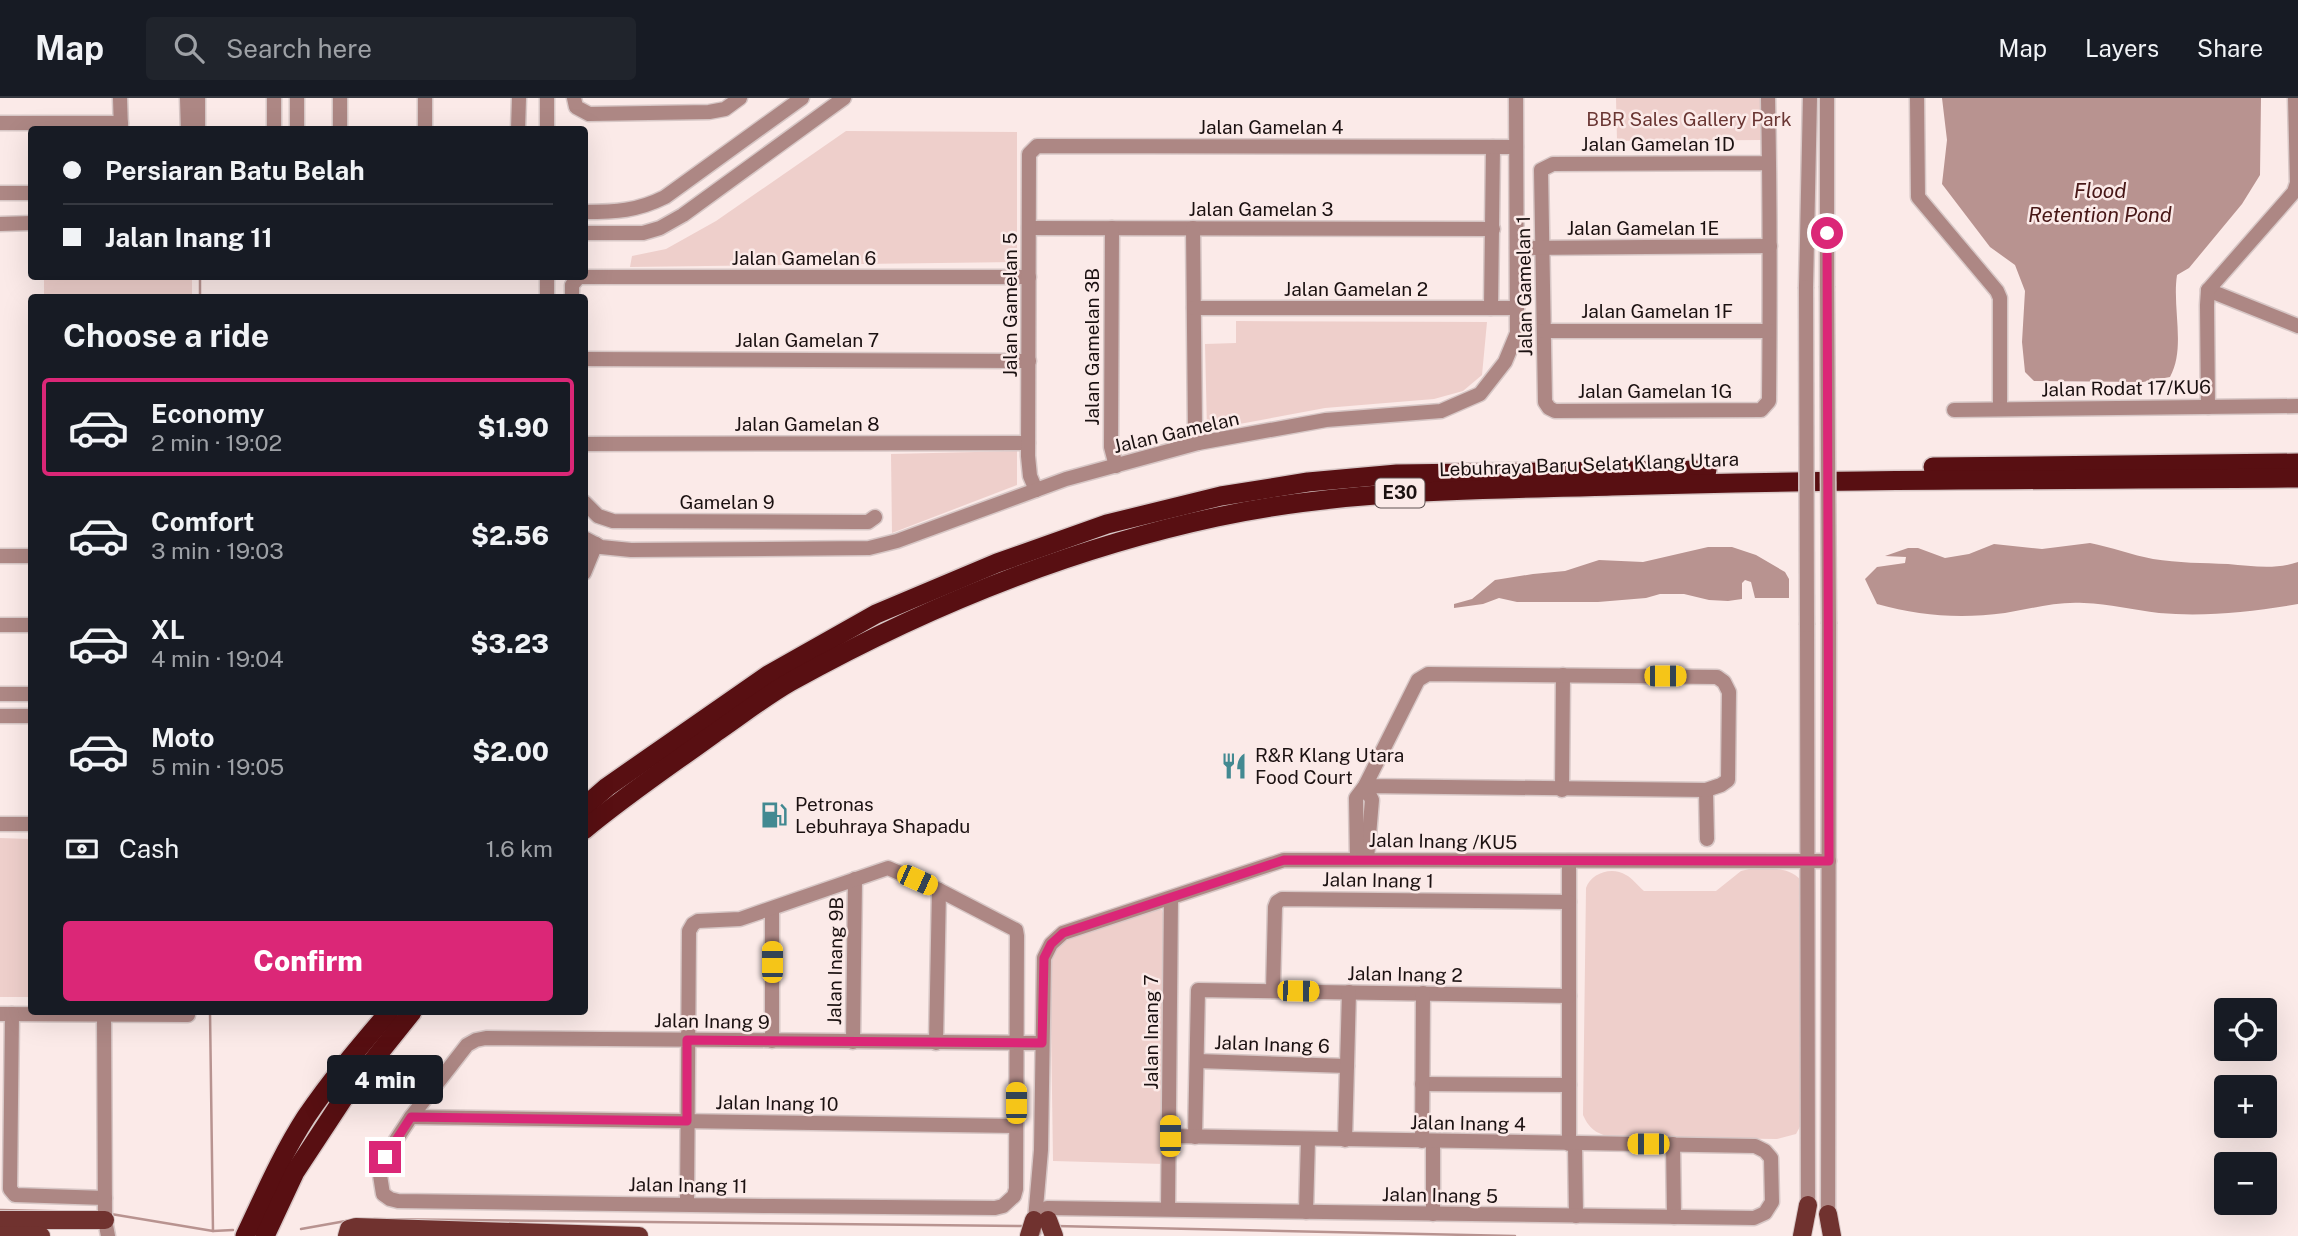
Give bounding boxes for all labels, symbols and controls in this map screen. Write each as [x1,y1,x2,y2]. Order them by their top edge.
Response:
search box [146,17,636,80]
text: Map [35,29,104,67]
icon: search [170,29,208,67]
text: Search here [226,33,372,64]
text: Map [1998,34,2047,62]
text: Layers [2085,34,2159,62]
text: Share [2197,34,2263,62]
park label: BBR Sales Gallery Park [1586,108,1792,130]
street label: Jalan Gamelan 4 [1199,116,1344,138]
street label: Jalan Gamelan 1D [1581,133,1735,155]
text: Persiaran Batu Belah [105,155,365,186]
water label: Flood Retention Pond [2028,178,2172,227]
street label: Jalan Gamelan 3 [1189,198,1334,220]
street label: Jalan Gamelan 1 [1512,215,1536,357]
street label: Jalan Gamelan 1E [1567,217,1719,239]
route start [1811,217,1843,249]
text: Jalan Inang 11 [105,222,273,253]
street label: Jalan Gamelan 5 [999,232,1021,378]
street label: Jalan Gamelan 6 [732,247,876,269]
street label: Jalan Gamelan 3B [1081,268,1103,426]
street label: Jalan Gamelan 2 [1284,278,1428,300]
street label: Jalan Gamelan 1F [1581,300,1733,322]
text: Choose a ride [63,317,269,354]
street label: Jalan Gamelan 7 [735,329,879,351]
street label: Jalan Rodat 17/KU6 [2041,376,2211,400]
street label: Jalan Gamelan 1G [1578,380,1732,402]
icon: car [67,396,130,459]
text: Economy [151,398,264,429]
street label: Jalan Gamelan [1111,407,1241,457]
text: $1.90 [477,412,549,443]
street label: Jalan Gamelan 8 [734,413,880,435]
text: 2 min · 19:02 [151,429,282,456]
street label: Lebuhraya Baru Selat Klang Utara [1439,448,1739,480]
road number: E30 [1376,478,1424,508]
street label: Gamelan 9 [679,491,775,513]
icon: car [67,504,130,567]
text: Comfort [151,506,254,537]
text: $2.56 [471,520,549,551]
text: 3 min · 19:03 [151,537,284,564]
icon: car [67,612,130,675]
text: XL [151,614,185,645]
text: $3.23 [471,628,549,659]
text: 4 min · 19:04 [151,645,284,672]
car [1645,666,1687,687]
icon: car [67,720,130,783]
text: Moto [151,722,214,753]
text: $2.00 [472,736,549,767]
place label: R&R Klang Utara Food Court [1255,744,1404,788]
restaurant icon: R&R Klang Utara Food Court [1219,751,1249,781]
text: 5 min · 19:05 [151,753,284,780]
place label: Petronas Lebuhraya Shapadu [795,793,970,837]
fuel station icon: Petronas Lebuhraya Shapadu [759,800,789,830]
street label: Jalan Inang /KU5 [1369,829,1517,853]
icon: cash [63,830,101,868]
text: Cash [119,833,179,864]
text: 1.6 km [486,835,553,862]
car [894,862,941,898]
street label: Jalan Inang 1 [1322,868,1434,892]
street label: Jalan Inang 9B [823,897,847,1025]
button: Confirm [63,921,553,1001]
car [762,941,783,983]
street label: Jalan Inang 2 [1347,962,1463,986]
street label: Jalan Inang 7 [1140,974,1162,1090]
car [1277,980,1320,1002]
map controls [2214,998,2277,1215]
button: locate [2214,998,2277,1061]
street label: Jalan Inang 9 [654,1009,770,1033]
street label: Jalan Inang 6 [1214,1031,1330,1057]
callout: 4 min [327,1056,443,1104]
text: 4 min [354,1066,416,1093]
button: + [2214,1075,2277,1138]
car [1006,1082,1027,1124]
street label: Jalan Inang 10 [715,1091,839,1115]
street label: Jalan Inang 4 [1410,1111,1526,1135]
car [1160,1115,1181,1157]
car [1628,1134,1670,1155]
route end [369,1141,401,1173]
button: − [2214,1152,2277,1215]
street label: Jalan Inang 11 [628,1173,748,1197]
street label: Jalan Inang 5 [1382,1183,1498,1207]

